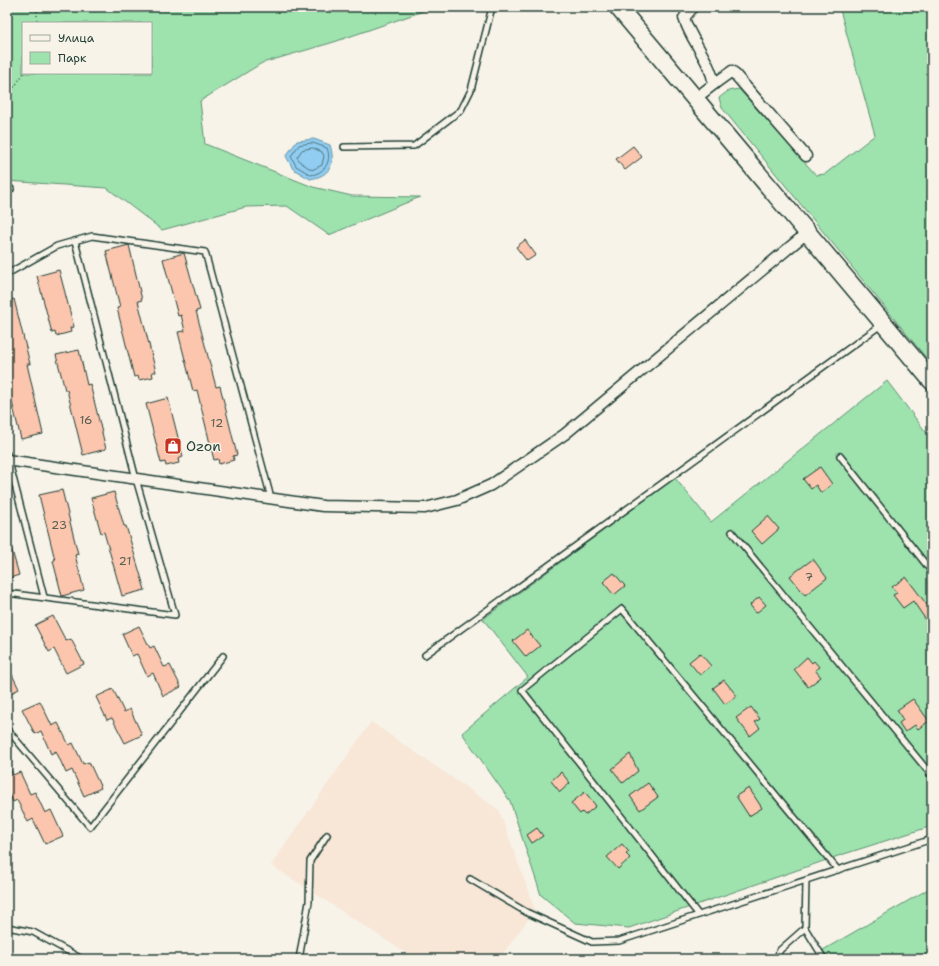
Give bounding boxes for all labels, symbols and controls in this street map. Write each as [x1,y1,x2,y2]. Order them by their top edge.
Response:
legend [22,22,152,74]
text: Улица [58,30,95,46]
text: Парк [58,50,87,66]
house number: 16 [79,412,93,428]
house number: 12 [211,415,223,431]
shop icon: Ozon [163,436,183,456]
place label: Ozon [186,437,221,455]
house number: 23 [51,517,67,533]
house number: 21 [119,553,131,569]
house number: 7 [805,569,813,585]

